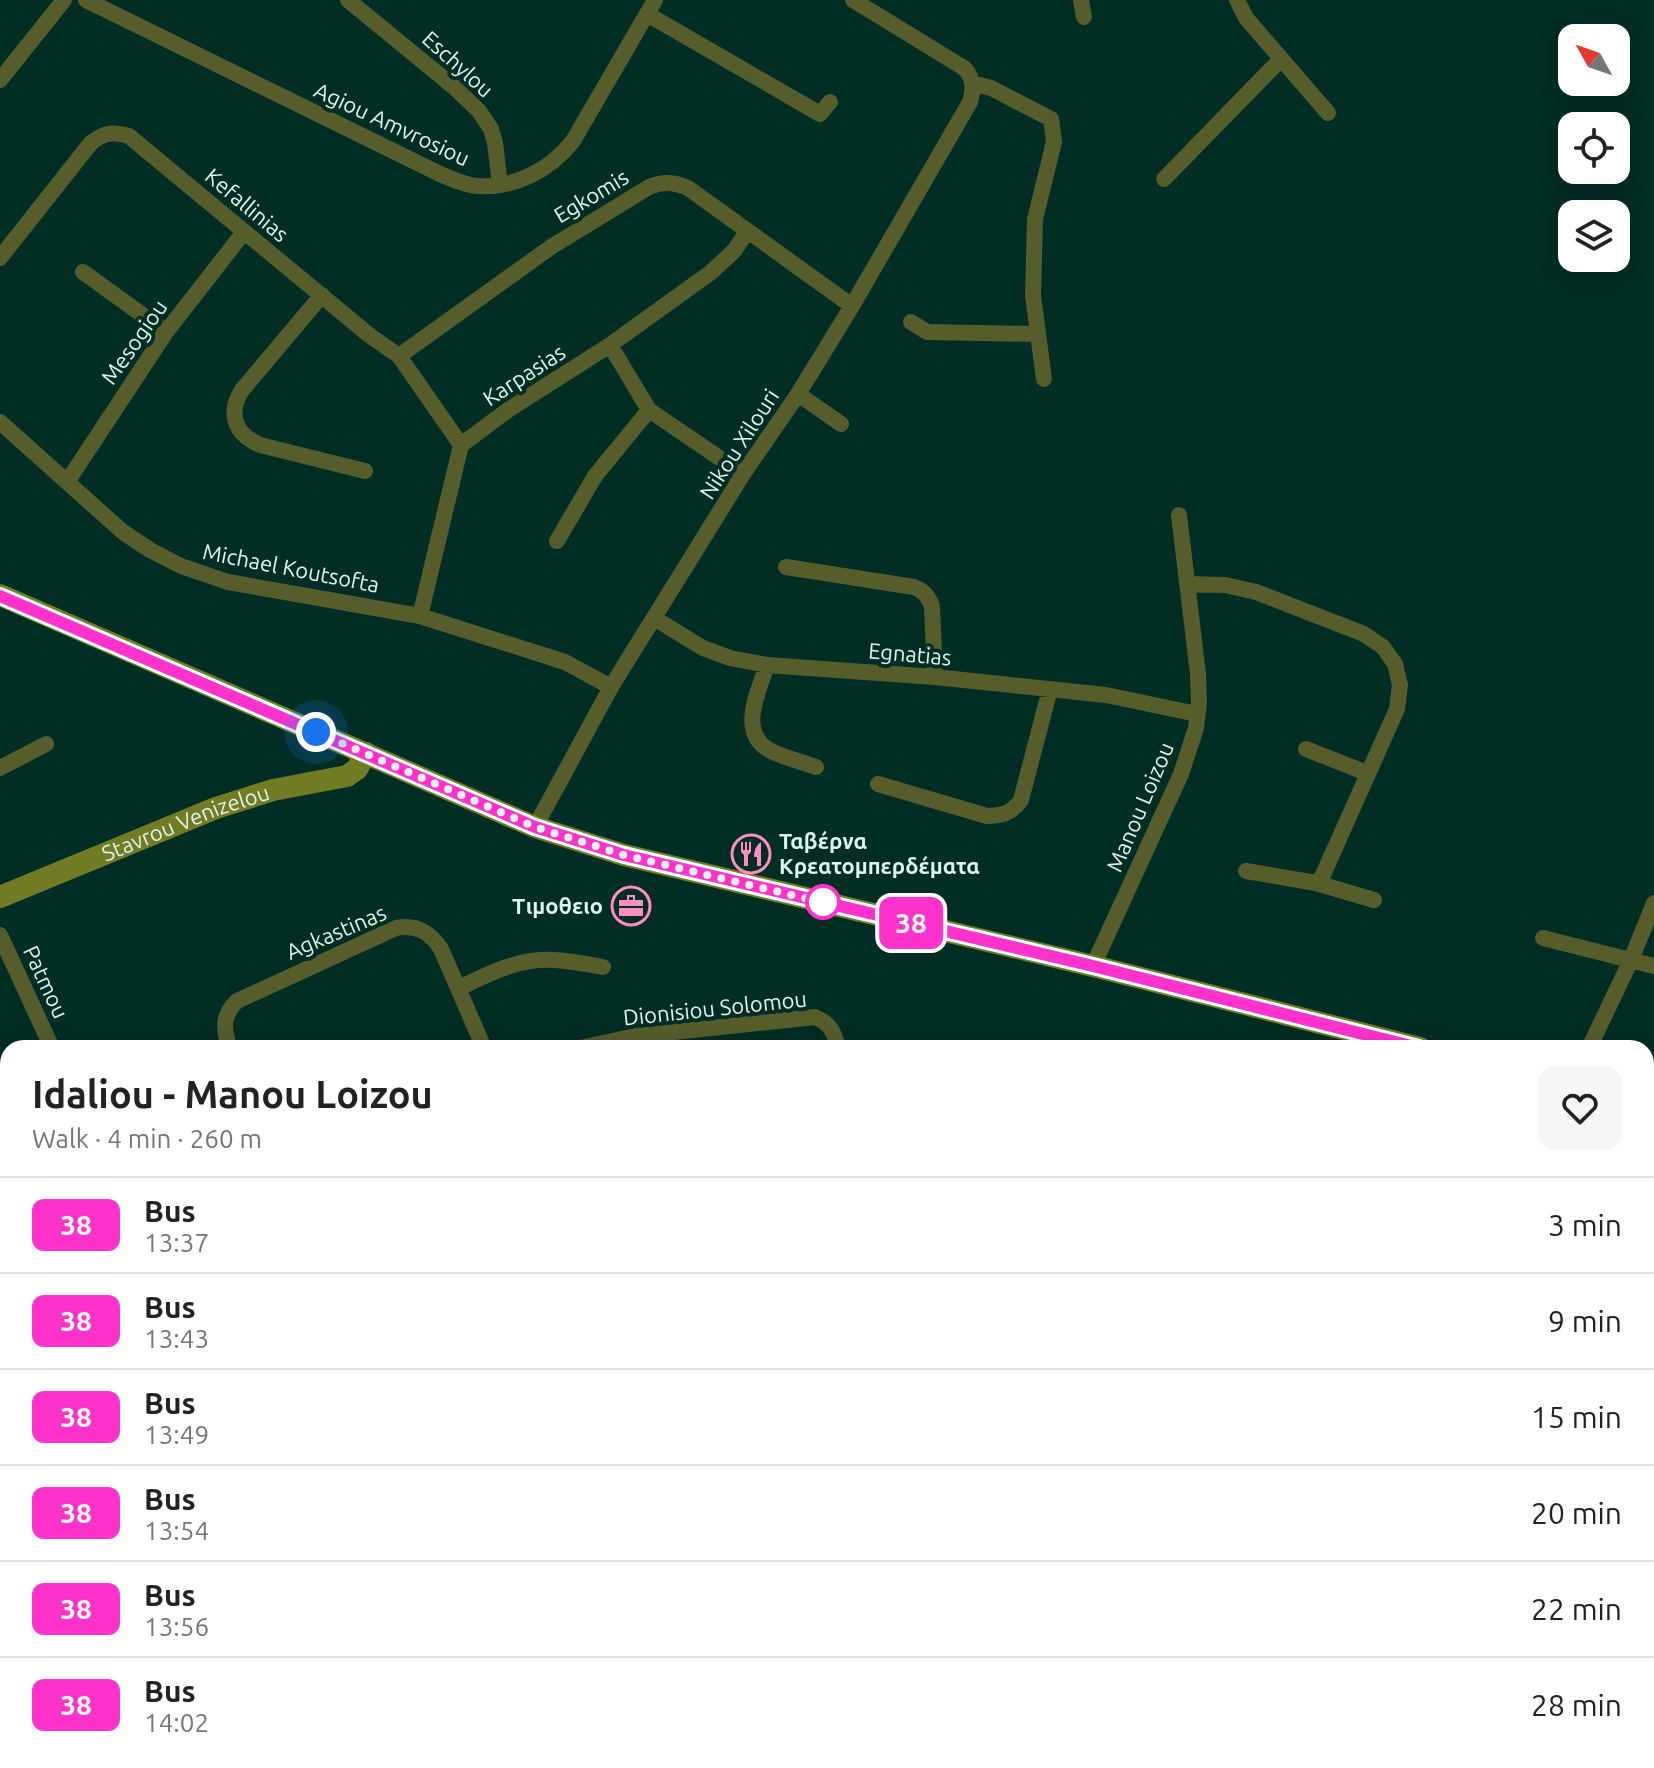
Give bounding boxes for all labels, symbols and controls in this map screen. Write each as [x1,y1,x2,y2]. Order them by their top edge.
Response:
north arrow [1558,24,1630,96]
map controls [1558,24,1630,272]
street label: Eschylou [418,25,499,102]
street label: Agiou Amvrosiou [311,77,474,170]
button: locate [1558,112,1630,184]
street label: Kefallinias [201,163,294,247]
street label: Egkomis [549,164,632,227]
button: layers [1558,200,1630,272]
street label: Mesogiou [96,295,172,389]
street label: Karpasias [478,339,570,410]
street label: Nikou Xilouri [694,384,783,503]
street label: Michael Koutsofta [201,538,382,597]
street label: Egnatias [867,637,953,670]
your location [296,712,336,752]
street label: Manou Loizou [1101,738,1178,875]
street label: Stavrou Venizelou [98,779,272,866]
place label: Ταβέρνα Κρεατομπερδέματα [779,828,980,878]
restaurant icon: Ταβέρνα Κρεατομπερδέματα [730,833,772,875]
office icon: Τιμοθειο [610,885,652,927]
unlabelled marker [806,885,840,919]
place label: Τιμοθειο [512,893,603,918]
line badge: 38 [875,897,947,949]
street label: Agkastinas [282,899,390,964]
text: 38 [895,907,927,938]
street label: Patmou [19,941,74,1022]
street label: Dionisiou Solomou [622,985,808,1030]
button: heart [1538,1066,1622,1150]
text: Idaliou - Manou Loizou [32,1073,433,1115]
text: Walk · 4 min · 260 m [32,1124,262,1153]
text: Bus [144,1194,196,1228]
text: 3 min [1548,1208,1622,1242]
text: 38 [60,1209,92,1240]
text: 13:37 [144,1228,209,1257]
text: Bus [144,1290,196,1324]
text: 9 min [1548,1304,1622,1338]
text: 38 [60,1305,92,1336]
text: 13:43 [144,1324,209,1353]
text: Bus [144,1386,196,1420]
text: 15 min [1531,1400,1622,1434]
text: 38 [60,1401,92,1432]
text: 13:49 [144,1420,209,1449]
text: Bus [144,1482,196,1516]
text: 20 min [1531,1496,1622,1530]
text: 38 [60,1497,92,1528]
text: 13:54 [144,1516,209,1545]
text: Bus [144,1578,196,1612]
text: 22 min [1531,1592,1622,1626]
text: 38 [60,1593,92,1624]
text: 13:56 [144,1612,209,1641]
text: Bus [144,1674,196,1708]
text: 28 min [1531,1688,1622,1722]
text: 38 [60,1689,92,1720]
text: 14:02 [144,1708,209,1737]

